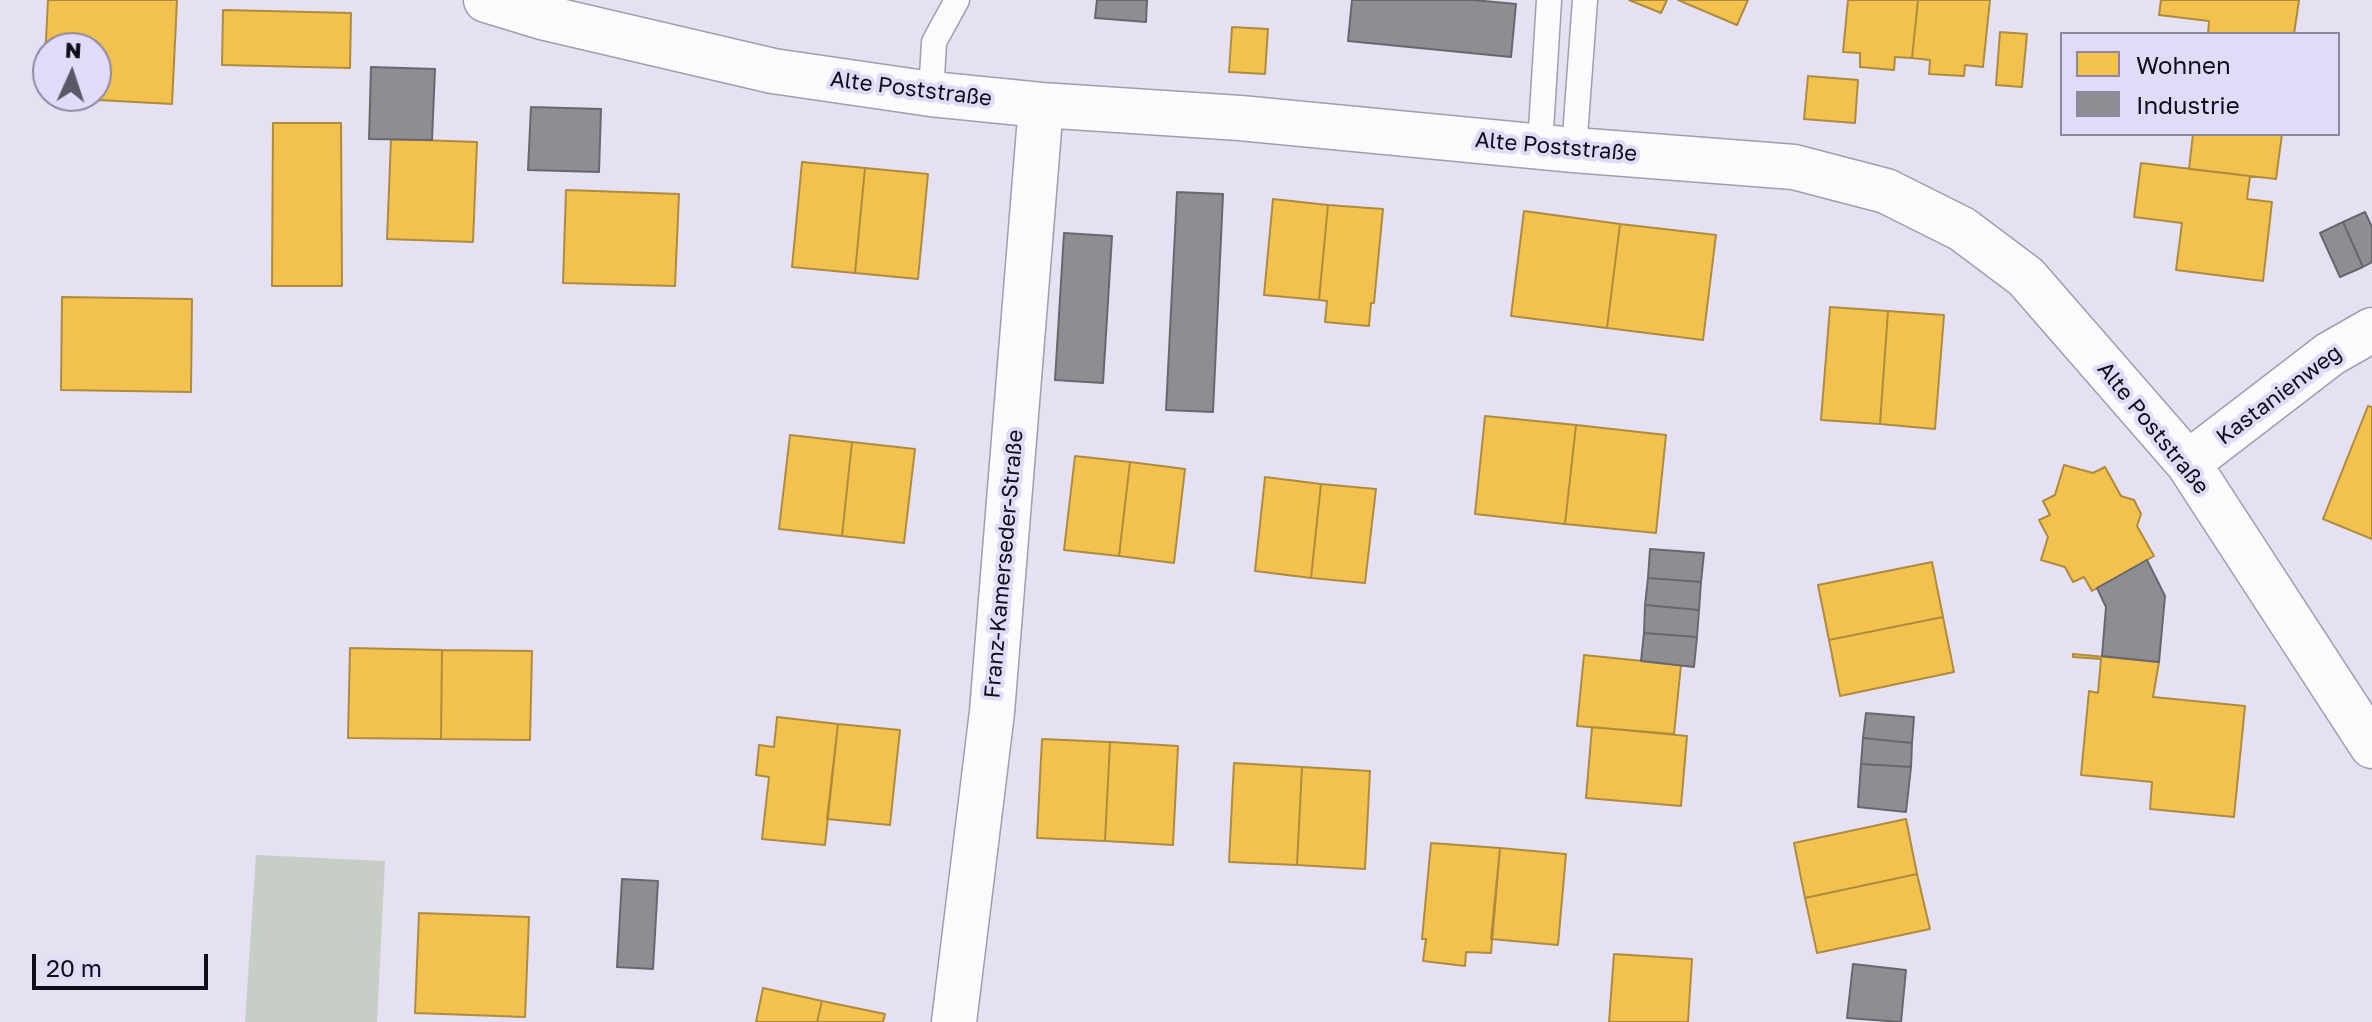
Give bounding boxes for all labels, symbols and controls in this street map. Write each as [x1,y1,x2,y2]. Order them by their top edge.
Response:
north arrow [32,32,112,112]
legend [2060,32,2340,136]
text: N [64,36,82,63]
text: Wohnen [2136,50,2231,79]
street label: Alte Poststraße [829,66,993,112]
text: Industrie [2136,90,2240,119]
street label: Alte Poststraße [1474,127,1638,167]
street label: Kastanienweg [2211,339,2347,451]
street label: Alte Poststraße [2092,357,2214,499]
street label: Franz-Kamerseder-Straße [979,428,1029,700]
scale bar [36,938,212,988]
text: 20 m [46,953,102,982]

